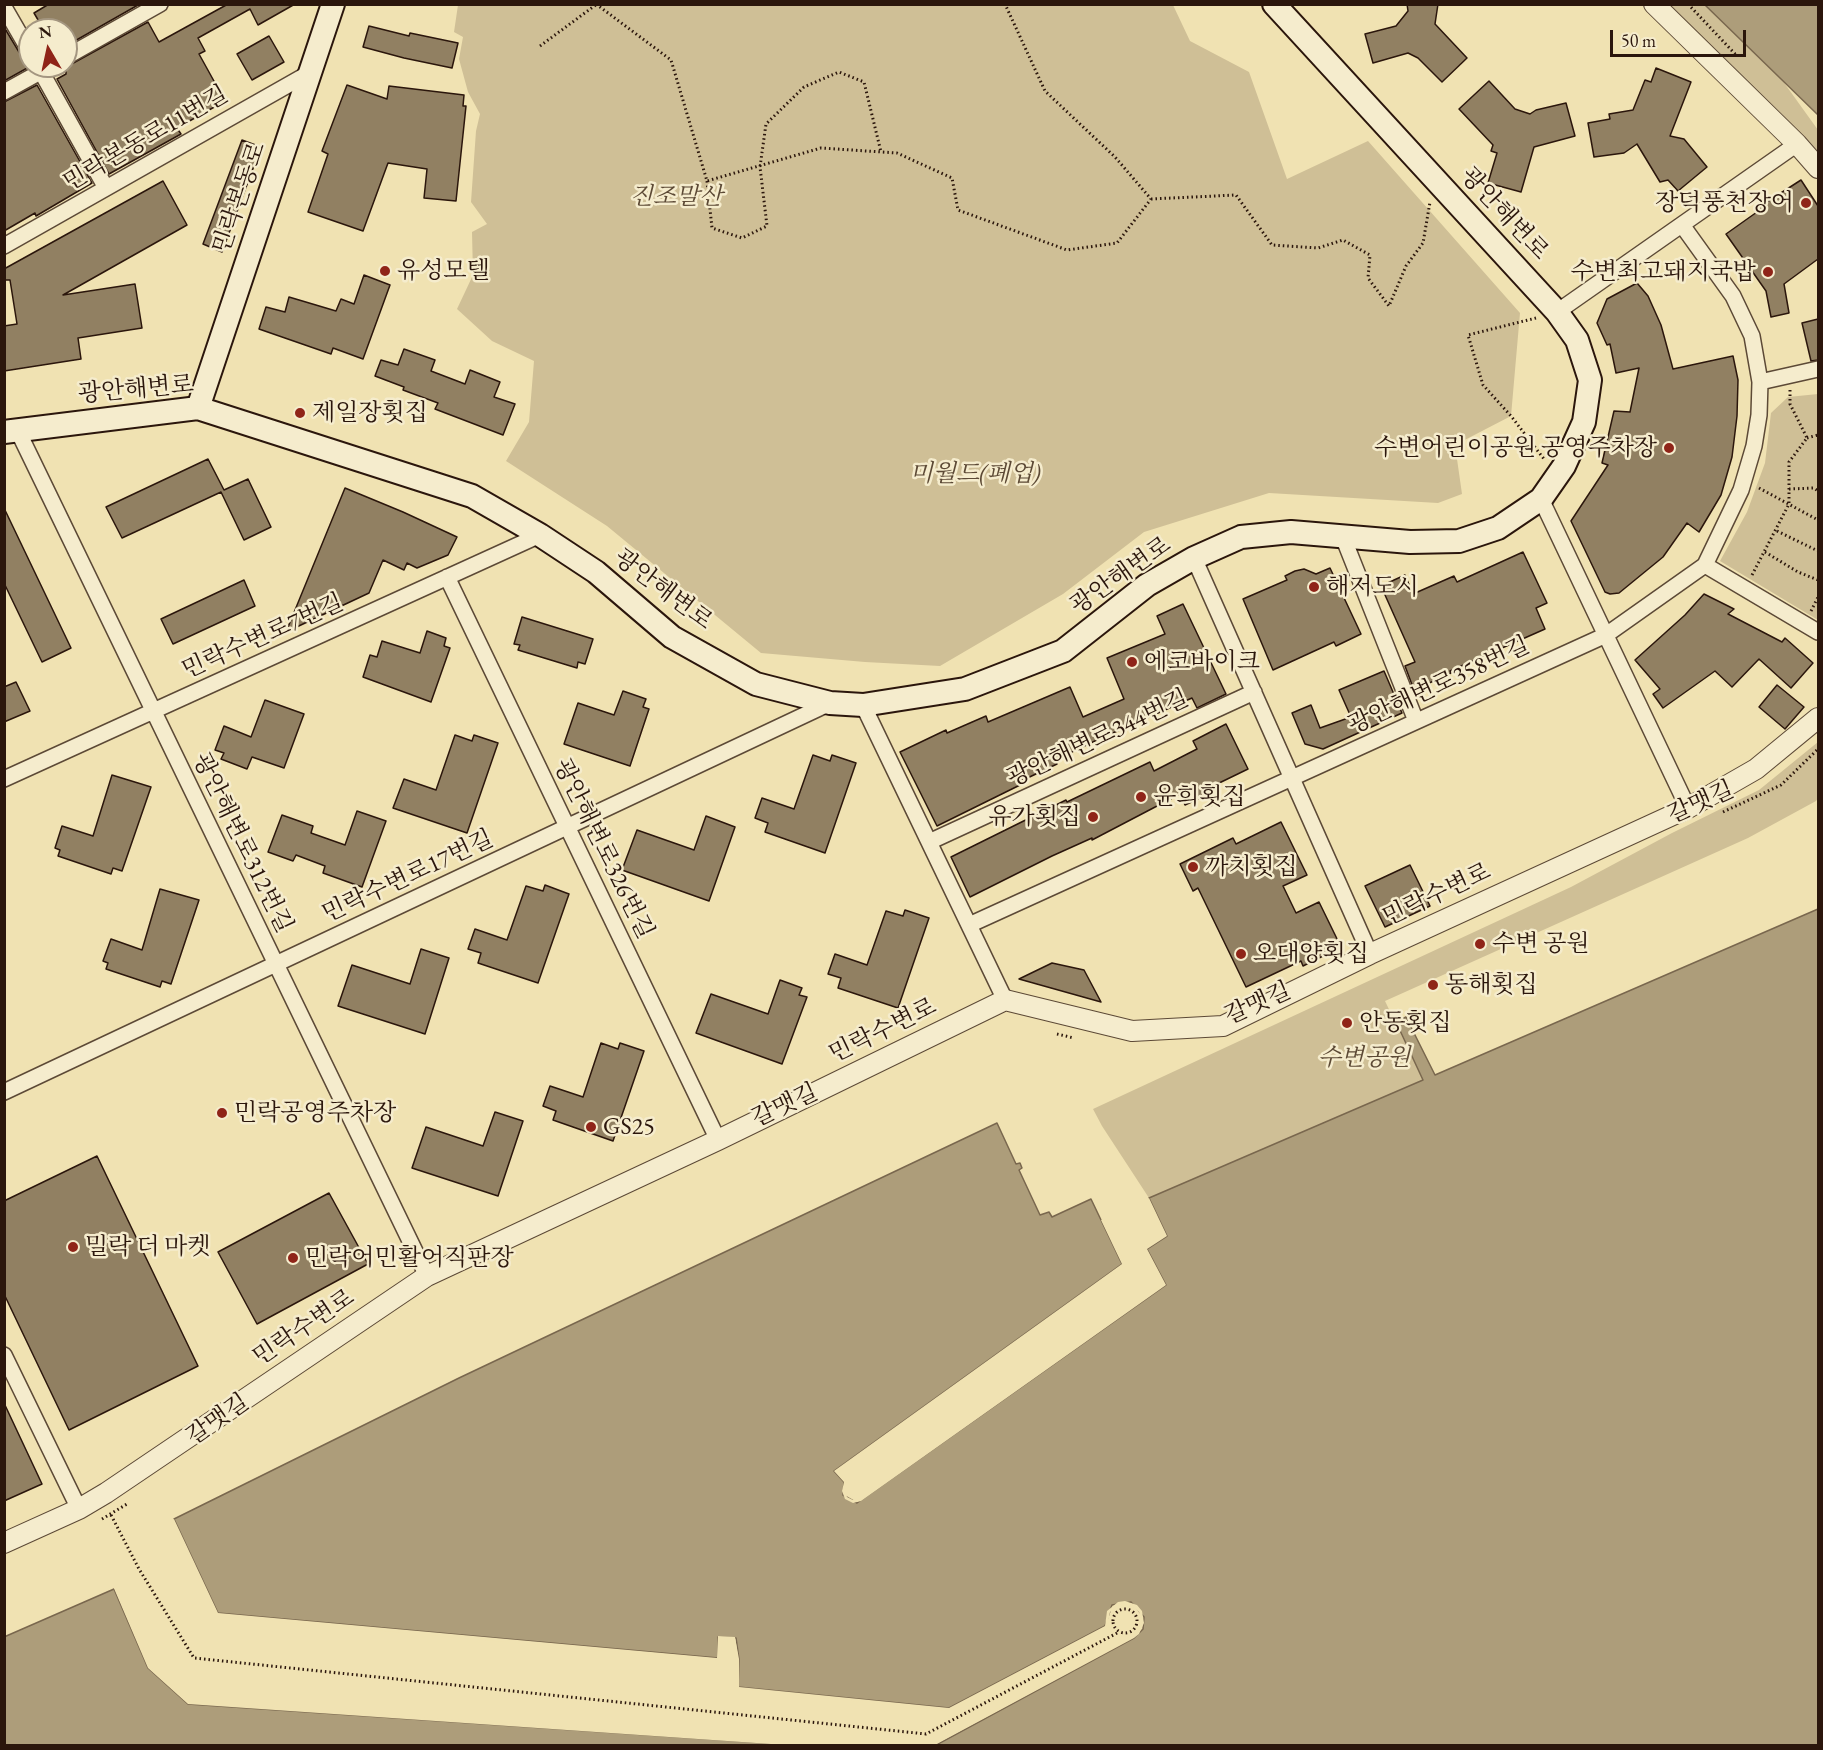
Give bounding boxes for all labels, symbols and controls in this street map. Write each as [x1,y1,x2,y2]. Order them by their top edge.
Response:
north arrow [18,18,78,78]
scale bar [1613,18,1750,56]
text: N [37,20,53,43]
text: 50 m [1621,29,1656,52]
street label: 민락본동로11번길 [59,80,233,198]
street label: 민락본동로 [208,139,272,257]
street label: 광안해변로 [1454,162,1554,266]
park label: 진조말산 [630,183,722,211]
place label: 장덕풍천장어 [1655,189,1794,217]
marker: 장덕풍천장어 [1799,196,1813,210]
place label: 유성모텔 [397,257,490,285]
place label: 수변최고돼지국밥 [1571,258,1756,286]
marker: 유성모텔 [378,264,392,278]
marker: 수변최고돼지국밥 [1761,265,1775,279]
street label: 광안해변로 [77,371,195,409]
place label: 제일장횟집 [312,399,428,427]
marker: 제일장횟집 [293,406,307,420]
place label: 수변어린이공원 공영주차장 [1374,434,1657,462]
marker: 수변어린이공원 공영주차장 [1662,441,1676,455]
park label: 미월드(폐업) [910,460,1040,488]
street label: 광안해변로 [1065,531,1177,621]
street label: 광안해변로 [608,544,718,636]
place label: 해저도시 [1326,573,1419,601]
marker: 해저도시 [1307,580,1321,594]
street label: 민락수변로7번길 [178,588,348,686]
street label: 광안해변로358번길 [1344,631,1534,741]
place label: 에코바이크 [1144,648,1260,676]
marker: 에코바이크 [1125,655,1139,669]
street label: 광안해변로344번길 [1003,684,1193,794]
street label: 광안해변로312번길 [186,748,298,938]
street label: 광안해변로326번길 [547,754,659,944]
street label: 갈맷길 [1663,776,1739,830]
place label: 윤희횟집 [1153,783,1246,811]
marker: 윤희횟집 [1134,790,1148,804]
place label: 유가횟집 [988,803,1081,831]
marker: 유가횟집 [1086,810,1100,824]
street label: 민락수변로17번길 [318,825,498,929]
place label: 까치횟집 [1205,853,1298,881]
street label: 민락수변로 [1378,857,1496,933]
marker: 까치횟집 [1186,860,1200,874]
place label: 수변 공원 [1492,930,1590,958]
marker: 수변 공원 [1473,937,1487,951]
place label: 오대양횟집 [1253,940,1369,968]
marker: 오대양횟집 [1234,947,1248,961]
place label: 동해횟집 [1445,971,1538,999]
street label: 갈맷길 [1220,977,1296,1031]
marker: 동해횟집 [1426,978,1440,992]
street label: 민락수변로 [825,993,941,1069]
place label: 안동횟집 [1359,1009,1452,1037]
marker: 안동횟집 [1340,1016,1354,1030]
park label: 수변공원 [1318,1044,1410,1072]
street label: 갈맷길 [747,1078,823,1134]
place label: 민락공영주차장 [234,1099,396,1127]
marker: 민락공영주차장 [215,1106,229,1120]
place label: GS25 [603,1113,655,1141]
marker: GS25 [584,1120,598,1134]
place label: 밀락 더 마켓 [85,1233,211,1261]
marker: 밀락 더 마켓 [66,1240,80,1254]
place label: 민락어민활어직판장 [305,1244,514,1272]
marker: 민락어민활어직판장 [286,1251,300,1265]
street label: 민락수변로 [248,1284,360,1372]
street label: 갈맷길 [181,1388,255,1452]

